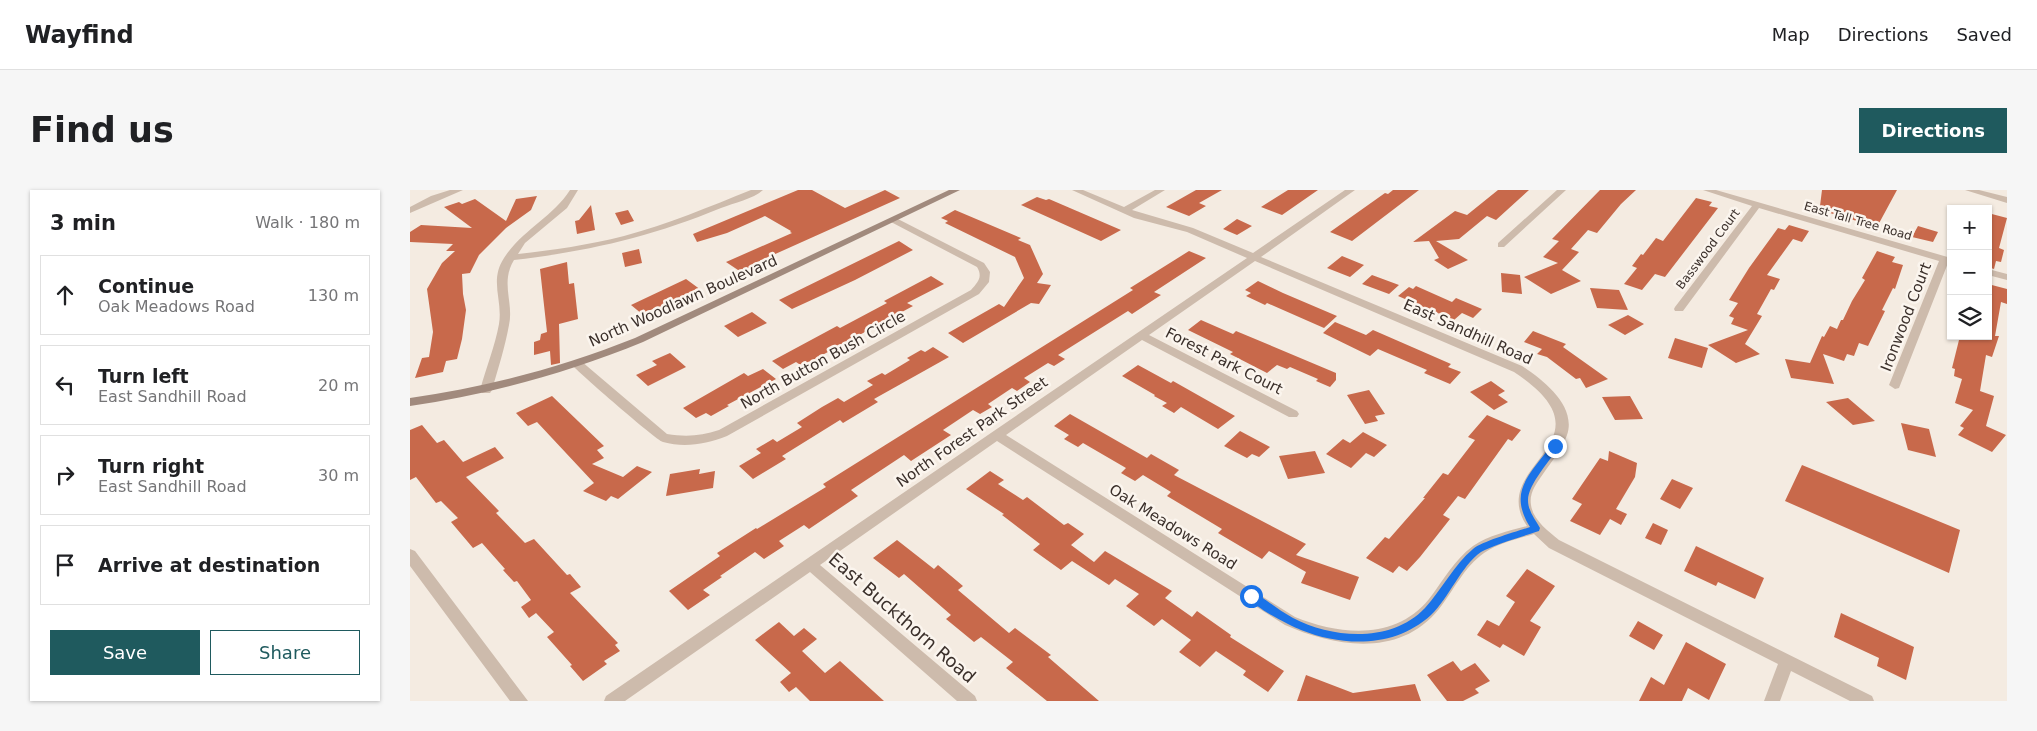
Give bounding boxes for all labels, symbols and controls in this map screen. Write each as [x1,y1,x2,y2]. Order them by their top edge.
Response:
text: Wayfind [25,21,134,49]
text: Map [1772,24,1810,45]
text: Directions [1838,24,1928,45]
text: Saved [1956,24,2012,45]
button: Directions [1859,108,2007,153]
text: Find us [30,110,174,150]
street label: East Tall Tree Road [1802,199,1914,243]
map controls [1947,205,1992,340]
button: + [1947,205,1992,250]
street label: Basswood Court [1673,206,1743,292]
text: 3 min [50,211,116,235]
text: Walk · 180 m [255,213,360,232]
button: − [1947,250,1992,295]
street label: North Woodlawn Boulevard [586,251,780,351]
street label: Ironwood Court [1877,260,1935,374]
text: Continue [98,275,194,297]
icon: ahead [51,281,79,309]
text: 130 m [308,286,359,305]
street label: East Sandhill Road [1401,295,1535,369]
button: layers [1947,295,1992,340]
text: Oak Meadows Road [98,297,255,316]
street label: North Button Bush Circle [737,307,909,413]
street label: Forest Park Court [1162,324,1286,398]
text: Turn left [98,365,189,387]
icon: left [51,371,79,399]
street label: North Forest Park Street [893,373,1051,491]
text: 20 m [318,376,359,395]
text: East Sandhill Road [98,387,247,406]
route end [1544,435,1567,458]
text: Turn right [98,455,204,477]
icon: right [51,461,79,489]
text: 30 m [318,466,359,485]
text: East Sandhill Road [98,477,247,496]
street label: Oak Meadows Road [1106,480,1240,574]
street label: East Buckthorn Road [825,548,980,687]
icon: arrive [51,551,79,579]
text: Arrive at destination [98,554,320,576]
route start [1240,585,1263,608]
button: Save [50,630,200,675]
button: Share [210,630,360,675]

